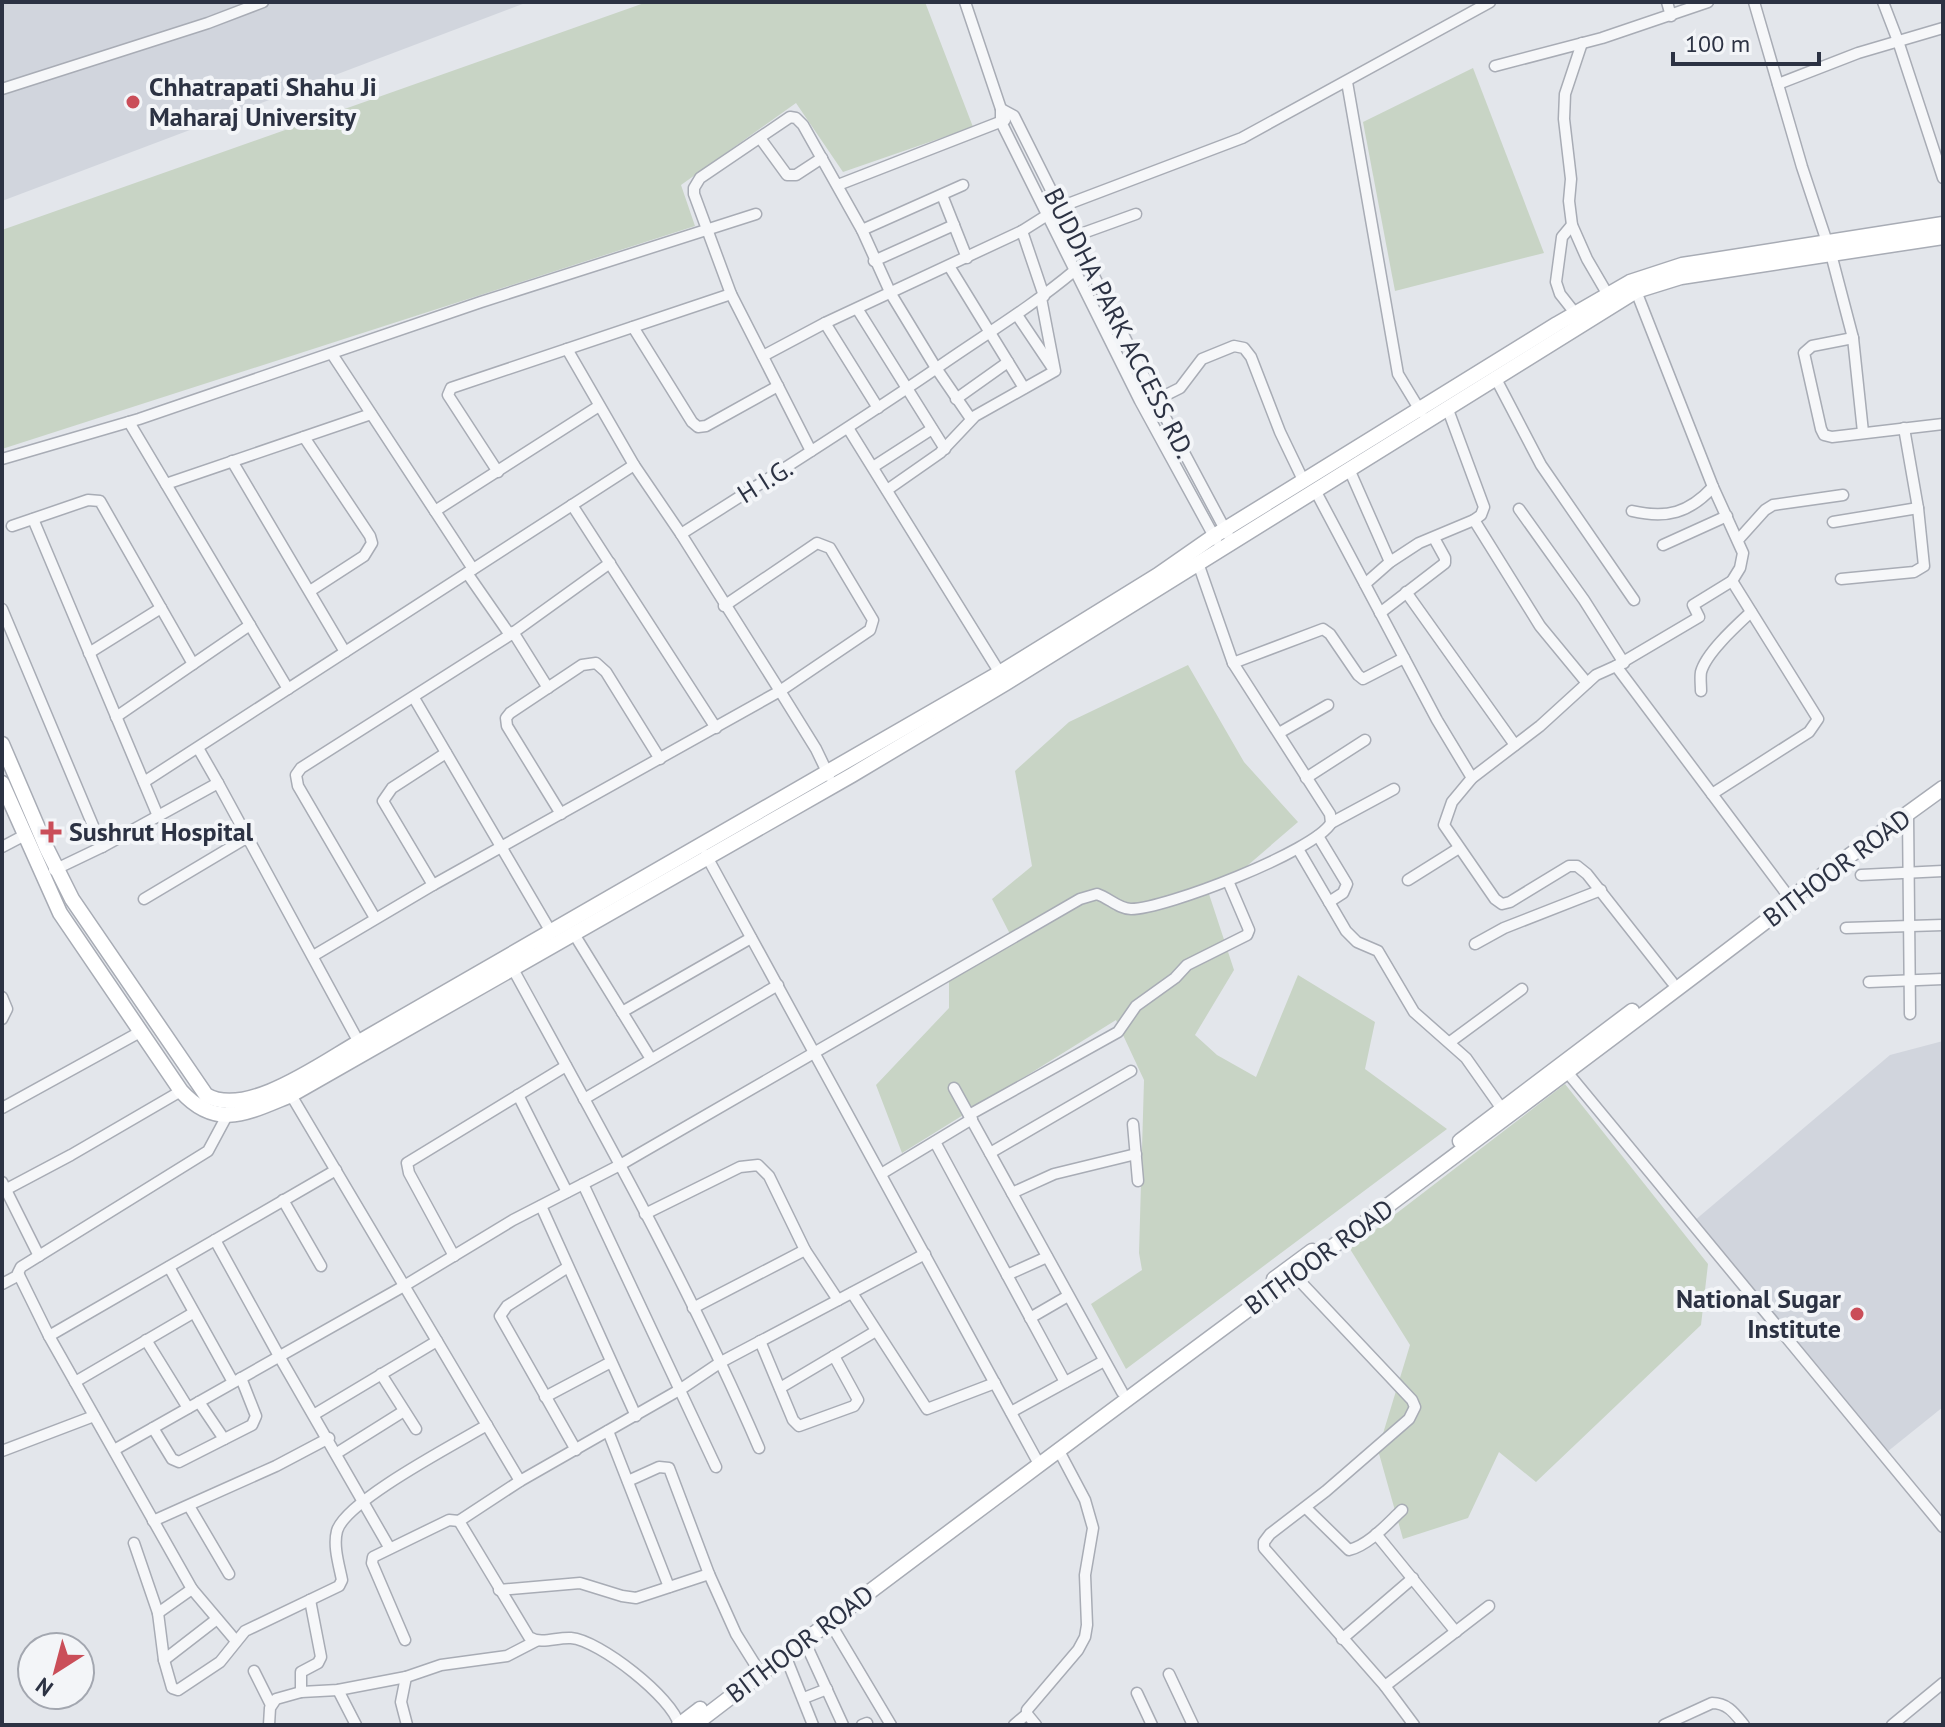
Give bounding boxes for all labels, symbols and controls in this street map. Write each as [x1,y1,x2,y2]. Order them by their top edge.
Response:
scale bar [1673,16,1819,66]
text: 100 m [1685,28,1750,59]
place label: Chhatrapati Shahu Ji Maharaj University [149,70,377,133]
marker: Chhatrapati Shahu Ji Maharaj University [124,93,142,111]
street label: BUDDHA PARK ACCESS RD. [1037,182,1202,463]
street label: H I.G. [731,451,799,510]
street label: BITHOOR ROAD [1756,801,1917,934]
place label: Sushrut Hospital [69,815,254,848]
marker: Sushrut Hospital [40,821,62,843]
street label: BITHOOR ROAD [1238,1191,1400,1322]
place label: National Sugar Institute [1676,1282,1842,1345]
marker: National Sugar Institute [1848,1305,1866,1323]
street label: BITHOOR ROAD [719,1577,880,1710]
north arrow [16,1631,96,1711]
text: N [30,1672,58,1703]

